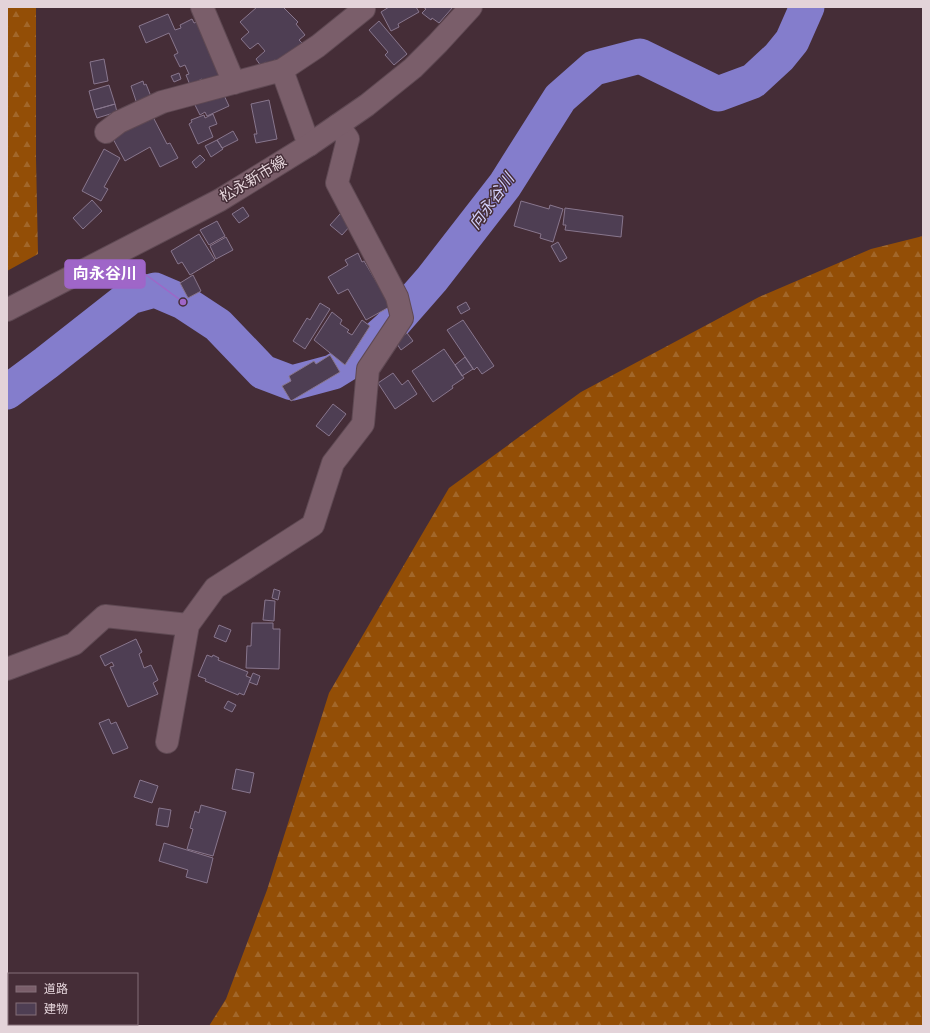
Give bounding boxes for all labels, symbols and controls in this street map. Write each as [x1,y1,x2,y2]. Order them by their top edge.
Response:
street label: 松永新市線 [216,151,289,205]
water label: 向永谷川 [464,168,518,232]
callout: 向永谷川 [65,260,145,288]
text: 向永谷川 [73,263,137,282]
legend [8,973,138,1025]
text: 道路 [44,981,68,995]
text: 建物 [44,1001,68,1015]

